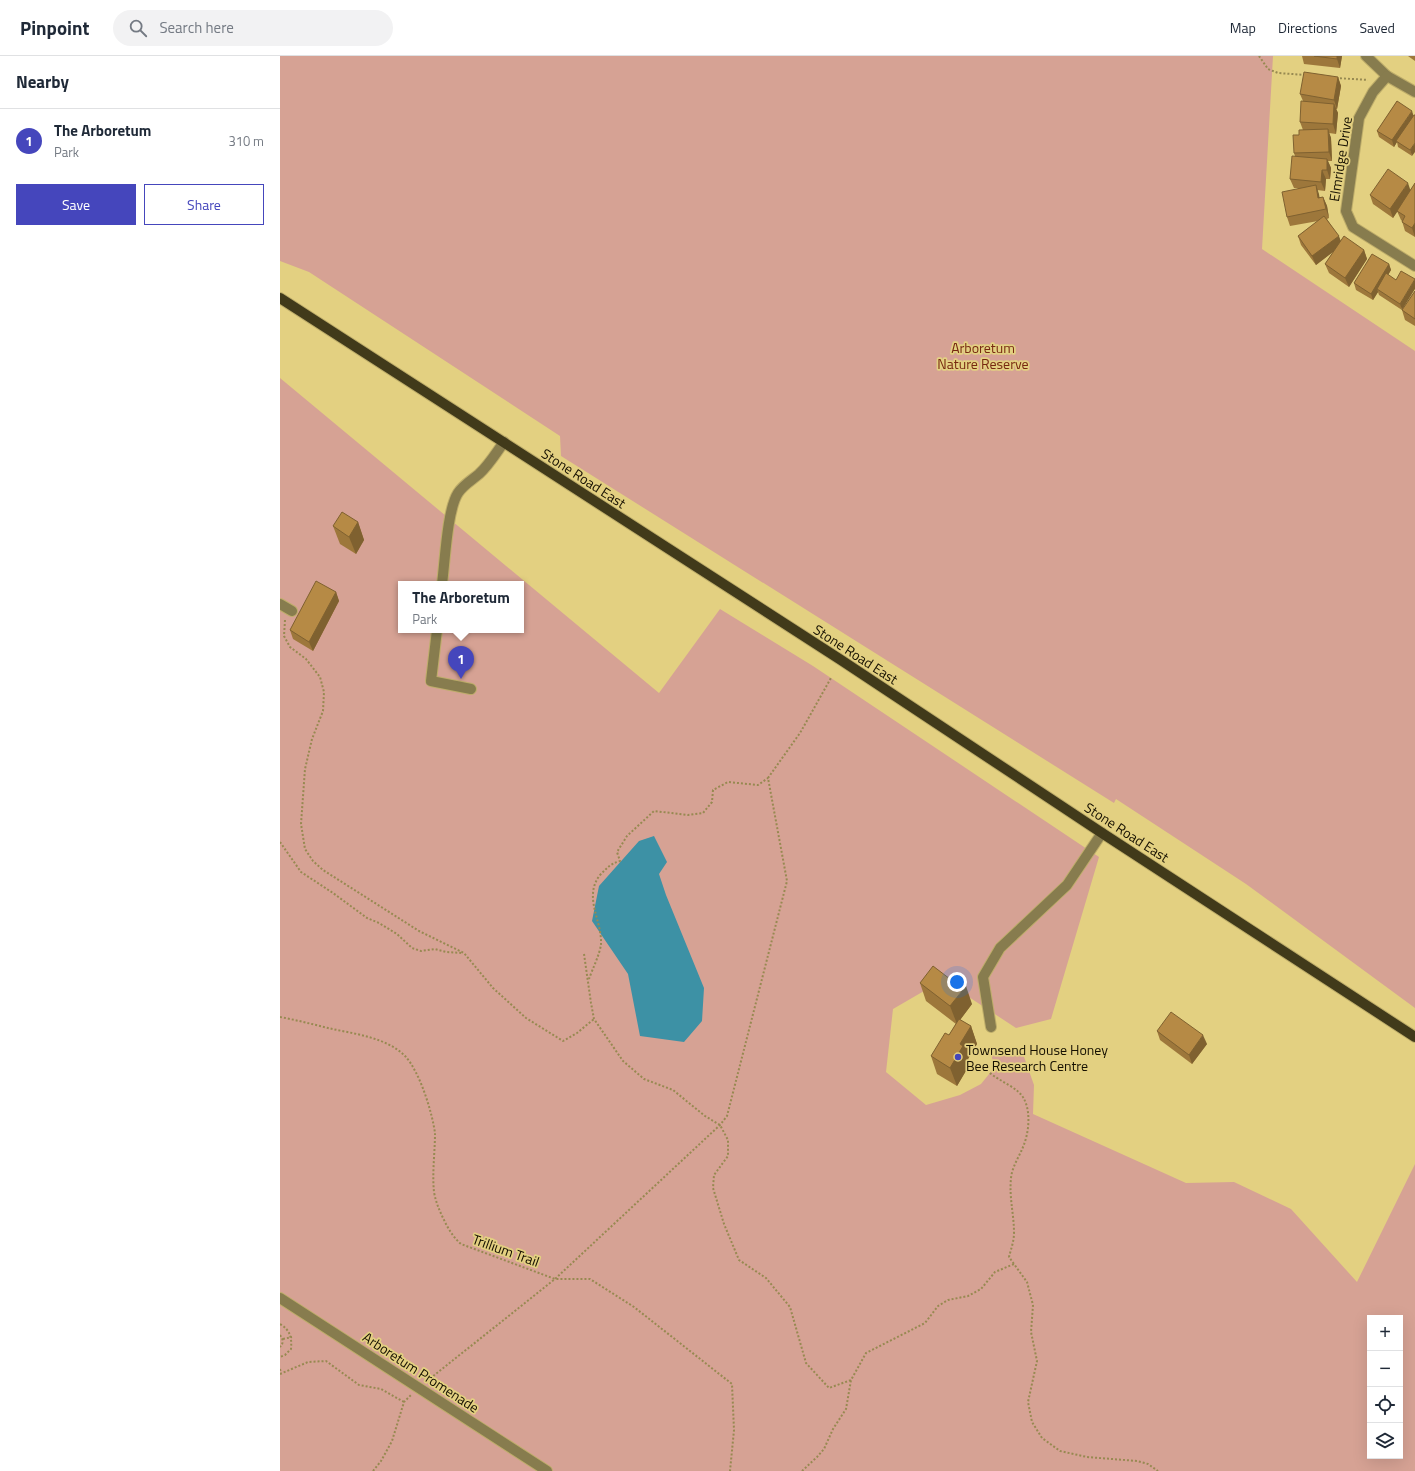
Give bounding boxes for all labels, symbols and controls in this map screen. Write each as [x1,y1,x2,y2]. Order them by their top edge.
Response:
search box [113,10,393,46]
text: Pinpoint [20,13,89,42]
text: Search here [159,16,234,39]
icon: search [127,17,149,39]
text: Map [1230,17,1256,38]
text: Directions [1278,17,1337,38]
text: Saved [1359,17,1395,38]
text: Nearby [16,69,69,95]
street label: Elmridge Drive [1323,115,1357,203]
text: The Arboretum [54,119,151,142]
text: 1 [25,131,33,151]
text: 310 m [228,131,264,151]
text: Park [54,142,79,162]
button: Save [16,184,136,225]
button: Share [144,184,264,225]
park label: Arboretum Nature Reserve [937,337,1029,374]
street label: Stone Road East [538,443,630,513]
popup [398,581,524,633]
text: The Arboretum [412,586,510,609]
text: Park [412,609,437,629]
street label: Stone Road East [810,619,902,689]
pin: 1 [448,646,474,679]
street label: Stone Road East [1081,797,1173,867]
your location [947,972,967,992]
place label: Townsend House Honey Bee Research Centre [966,1039,1108,1076]
marker: Townsend House Honey Bee Research Centre [953,1052,963,1062]
street label: Trillium Trail [469,1228,543,1272]
map controls [1367,1315,1403,1459]
button: + [1367,1315,1403,1351]
street label: Arboretum Promenade [359,1326,483,1418]
button: − [1367,1351,1403,1387]
button: locate [1367,1387,1403,1423]
button: layers [1367,1423,1403,1459]

